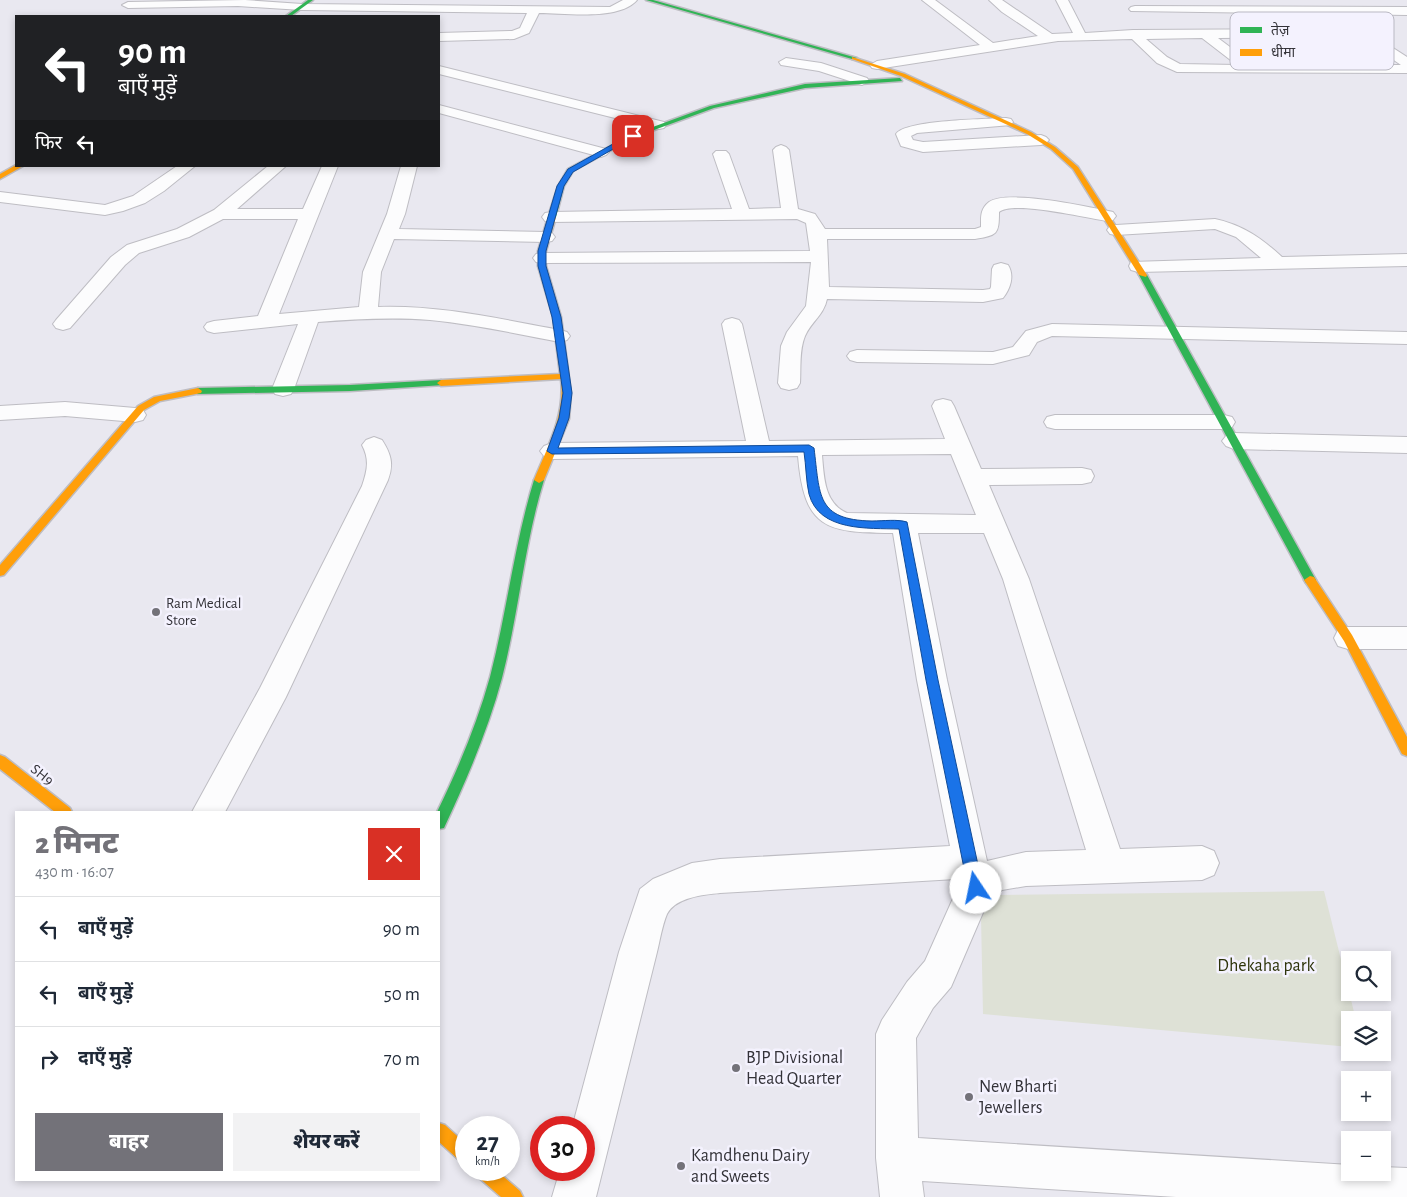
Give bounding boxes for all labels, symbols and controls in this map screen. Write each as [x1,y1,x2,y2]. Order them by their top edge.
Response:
legend [1230,12,1394,70]
text: तेज़ [1271,21,1290,38]
icon: left [35,35,100,100]
text: 90 m [118,35,187,70]
text: धीमा [1271,44,1296,60]
text: बाएँ मुड़ें [118,76,177,98]
pin [612,115,654,157]
icon: arrive [619,122,647,150]
icon: left [72,130,100,158]
text: फिर [35,134,62,153]
place label: Ram Medical Store [166,596,241,628]
marker: Ram Medical Store [150,606,162,618]
street label: SH9 [28,761,56,789]
button: close [368,828,420,880]
text: 2 मिनट [35,829,118,859]
position arrow [949,861,1001,913]
text: 430 m · 16:07 [35,864,114,880]
icon: left [35,915,63,943]
text: बाएँ मुड़ें [78,919,133,938]
text: 90 m [383,920,420,939]
map controls [1341,951,1391,1181]
button: search [1341,951,1391,1001]
park label: Dhekaha park [1217,957,1316,975]
icon: left [35,980,63,1008]
text: बाएँ मुड़ें [78,984,133,1003]
text: 50 m [384,985,420,1004]
button: layers [1341,1011,1391,1061]
icon: right [35,1045,63,1073]
text: दाएँ मुड़ें [78,1049,132,1068]
place label: BJP Divisional Head Quarter [746,1049,843,1088]
text: 70 m [384,1050,420,1069]
marker: BJP Divisional Head Quarter [730,1062,742,1074]
button: + [1341,1071,1391,1121]
place label: New Bharti Jewellers [979,1078,1057,1117]
marker: New Bharti Jewellers [963,1091,975,1103]
button: बाहर [35,1113,223,1171]
button: शेयर करें [233,1113,420,1171]
speed limit sign: 30 [530,1116,595,1181]
text: 27 [476,1130,499,1155]
button: − [1341,1131,1391,1181]
place label: Kamdhenu Dairy and Sweets [691,1147,810,1186]
text: km/h [475,1155,500,1167]
marker: Kamdhenu Dairy and Sweets [675,1160,687,1172]

